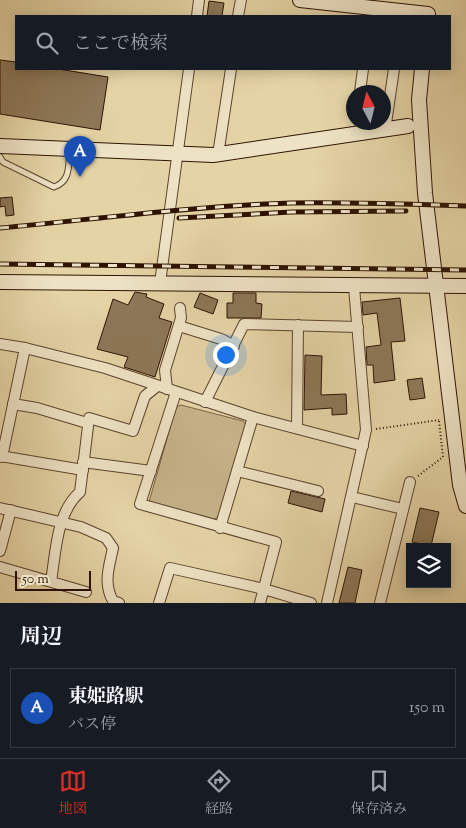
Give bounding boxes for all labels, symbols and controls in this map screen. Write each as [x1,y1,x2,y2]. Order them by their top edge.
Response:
search box [15,15,451,70]
icon: search [33,29,61,57]
text: ここで検索 [73,31,168,58]
north arrow [346,85,391,130]
pin: A [64,136,96,177]
your location [213,342,239,368]
map controls [406,543,451,588]
button: layers [406,543,451,588]
scale bar [15,568,91,591]
text: 50 m [22,570,49,590]
text: 周辺 [20,623,62,653]
text: 東姫路駅 [68,684,144,711]
text: A [31,697,44,720]
text: 150 m [409,697,445,720]
text: バス停 [68,714,116,737]
tab: 地図 [59,767,87,820]
tab: 経路 [205,767,233,820]
tab: 保存済み [351,767,407,820]

